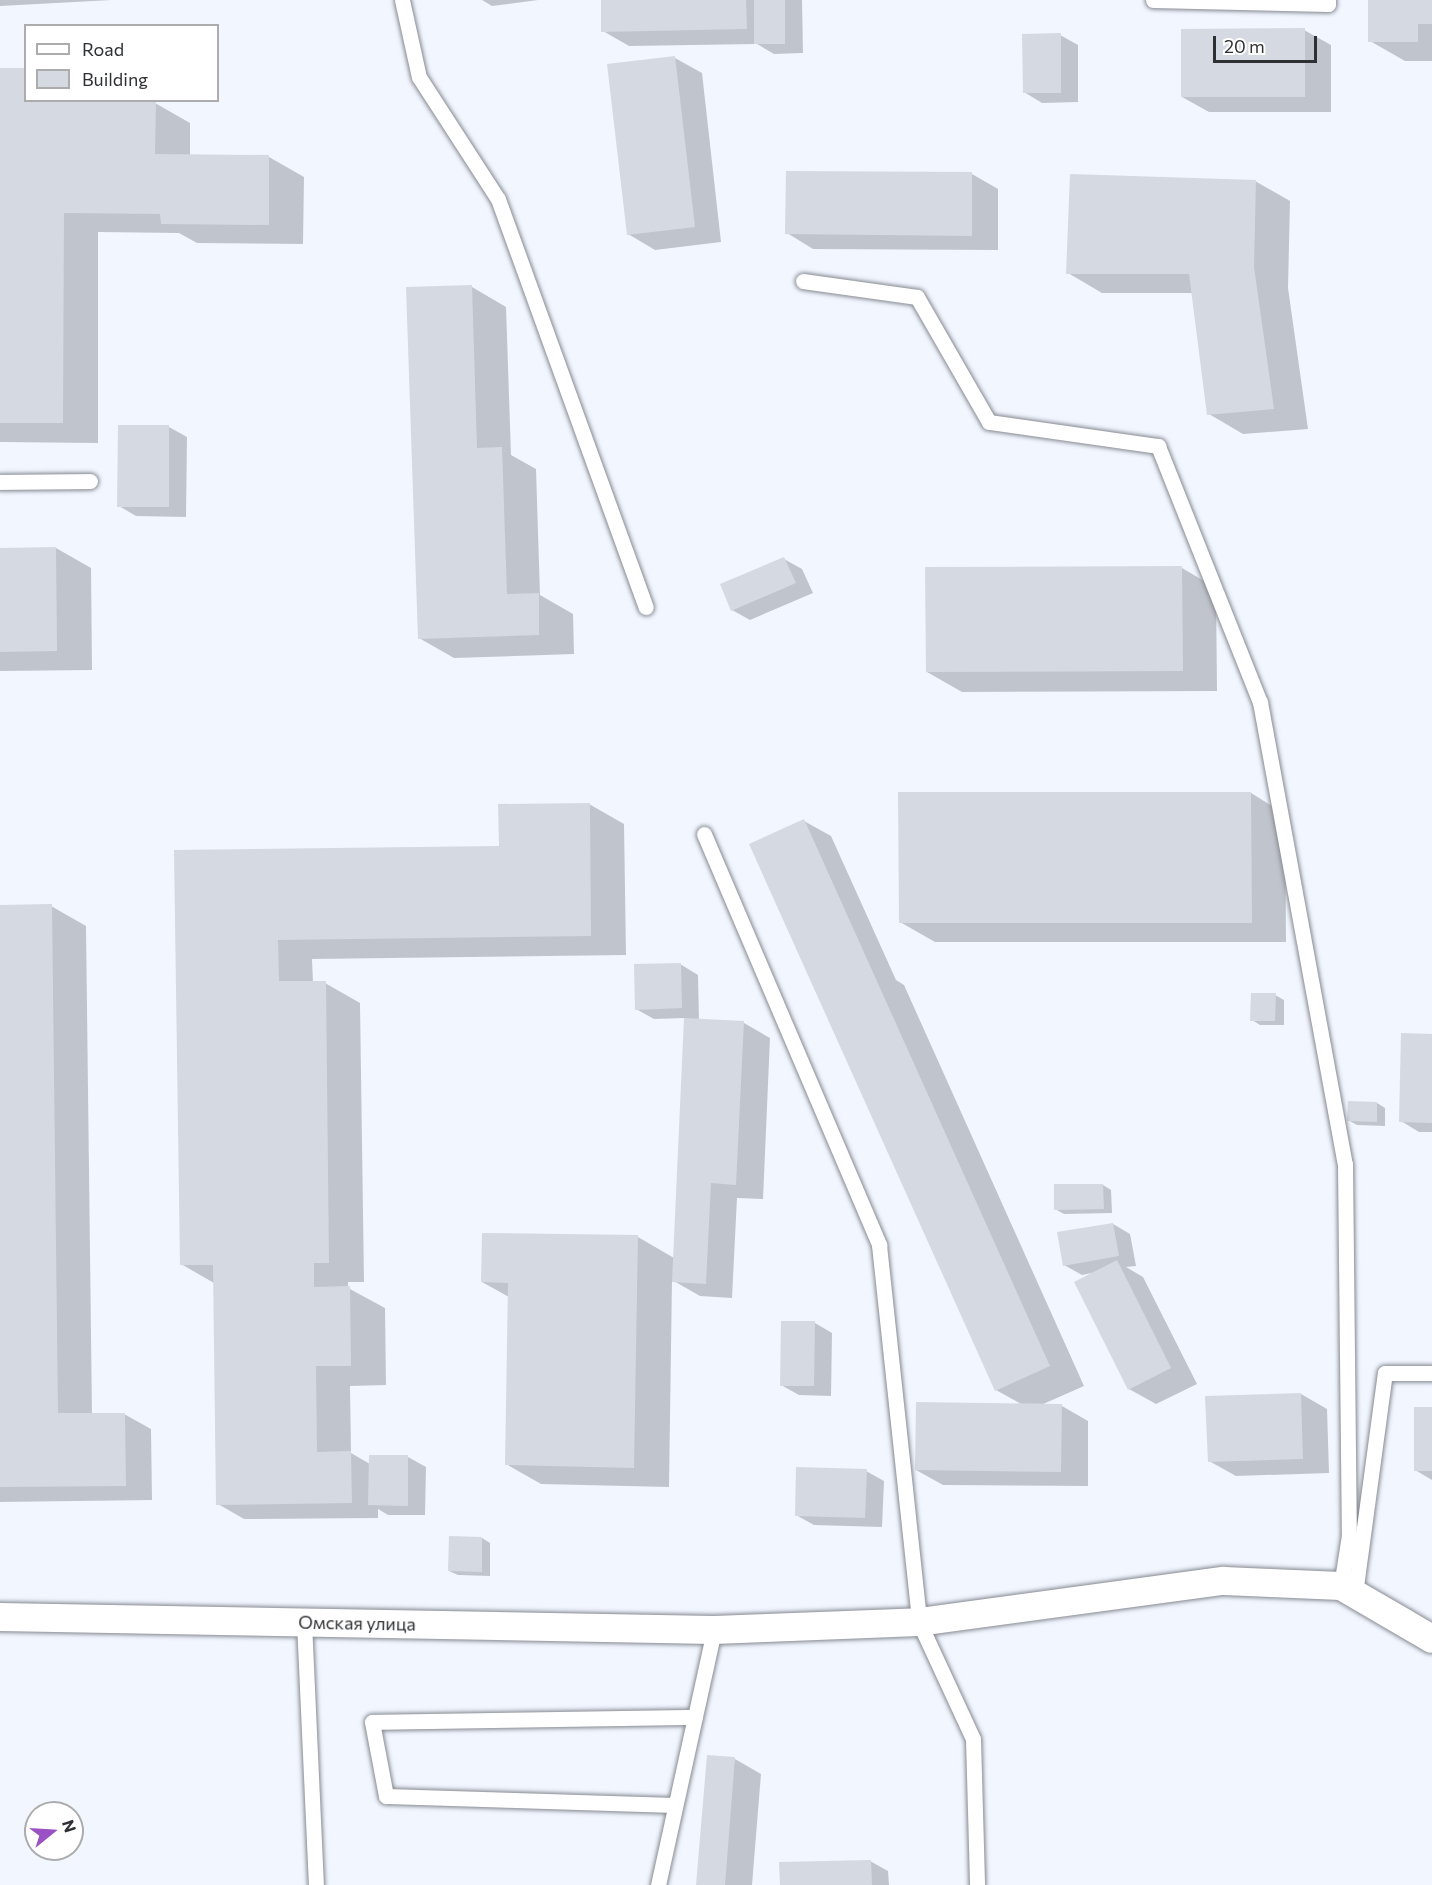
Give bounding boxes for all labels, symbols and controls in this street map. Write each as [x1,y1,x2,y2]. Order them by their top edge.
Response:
legend [24,24,219,102]
scale bar [1216,24,1320,62]
text: 20 m [1224,35,1265,57]
text: Road [82,38,124,60]
text: Building [82,68,148,90]
street label: Омская улица [298,1611,416,1635]
north arrow [24,1801,84,1861]
text: N [59,1817,81,1835]

